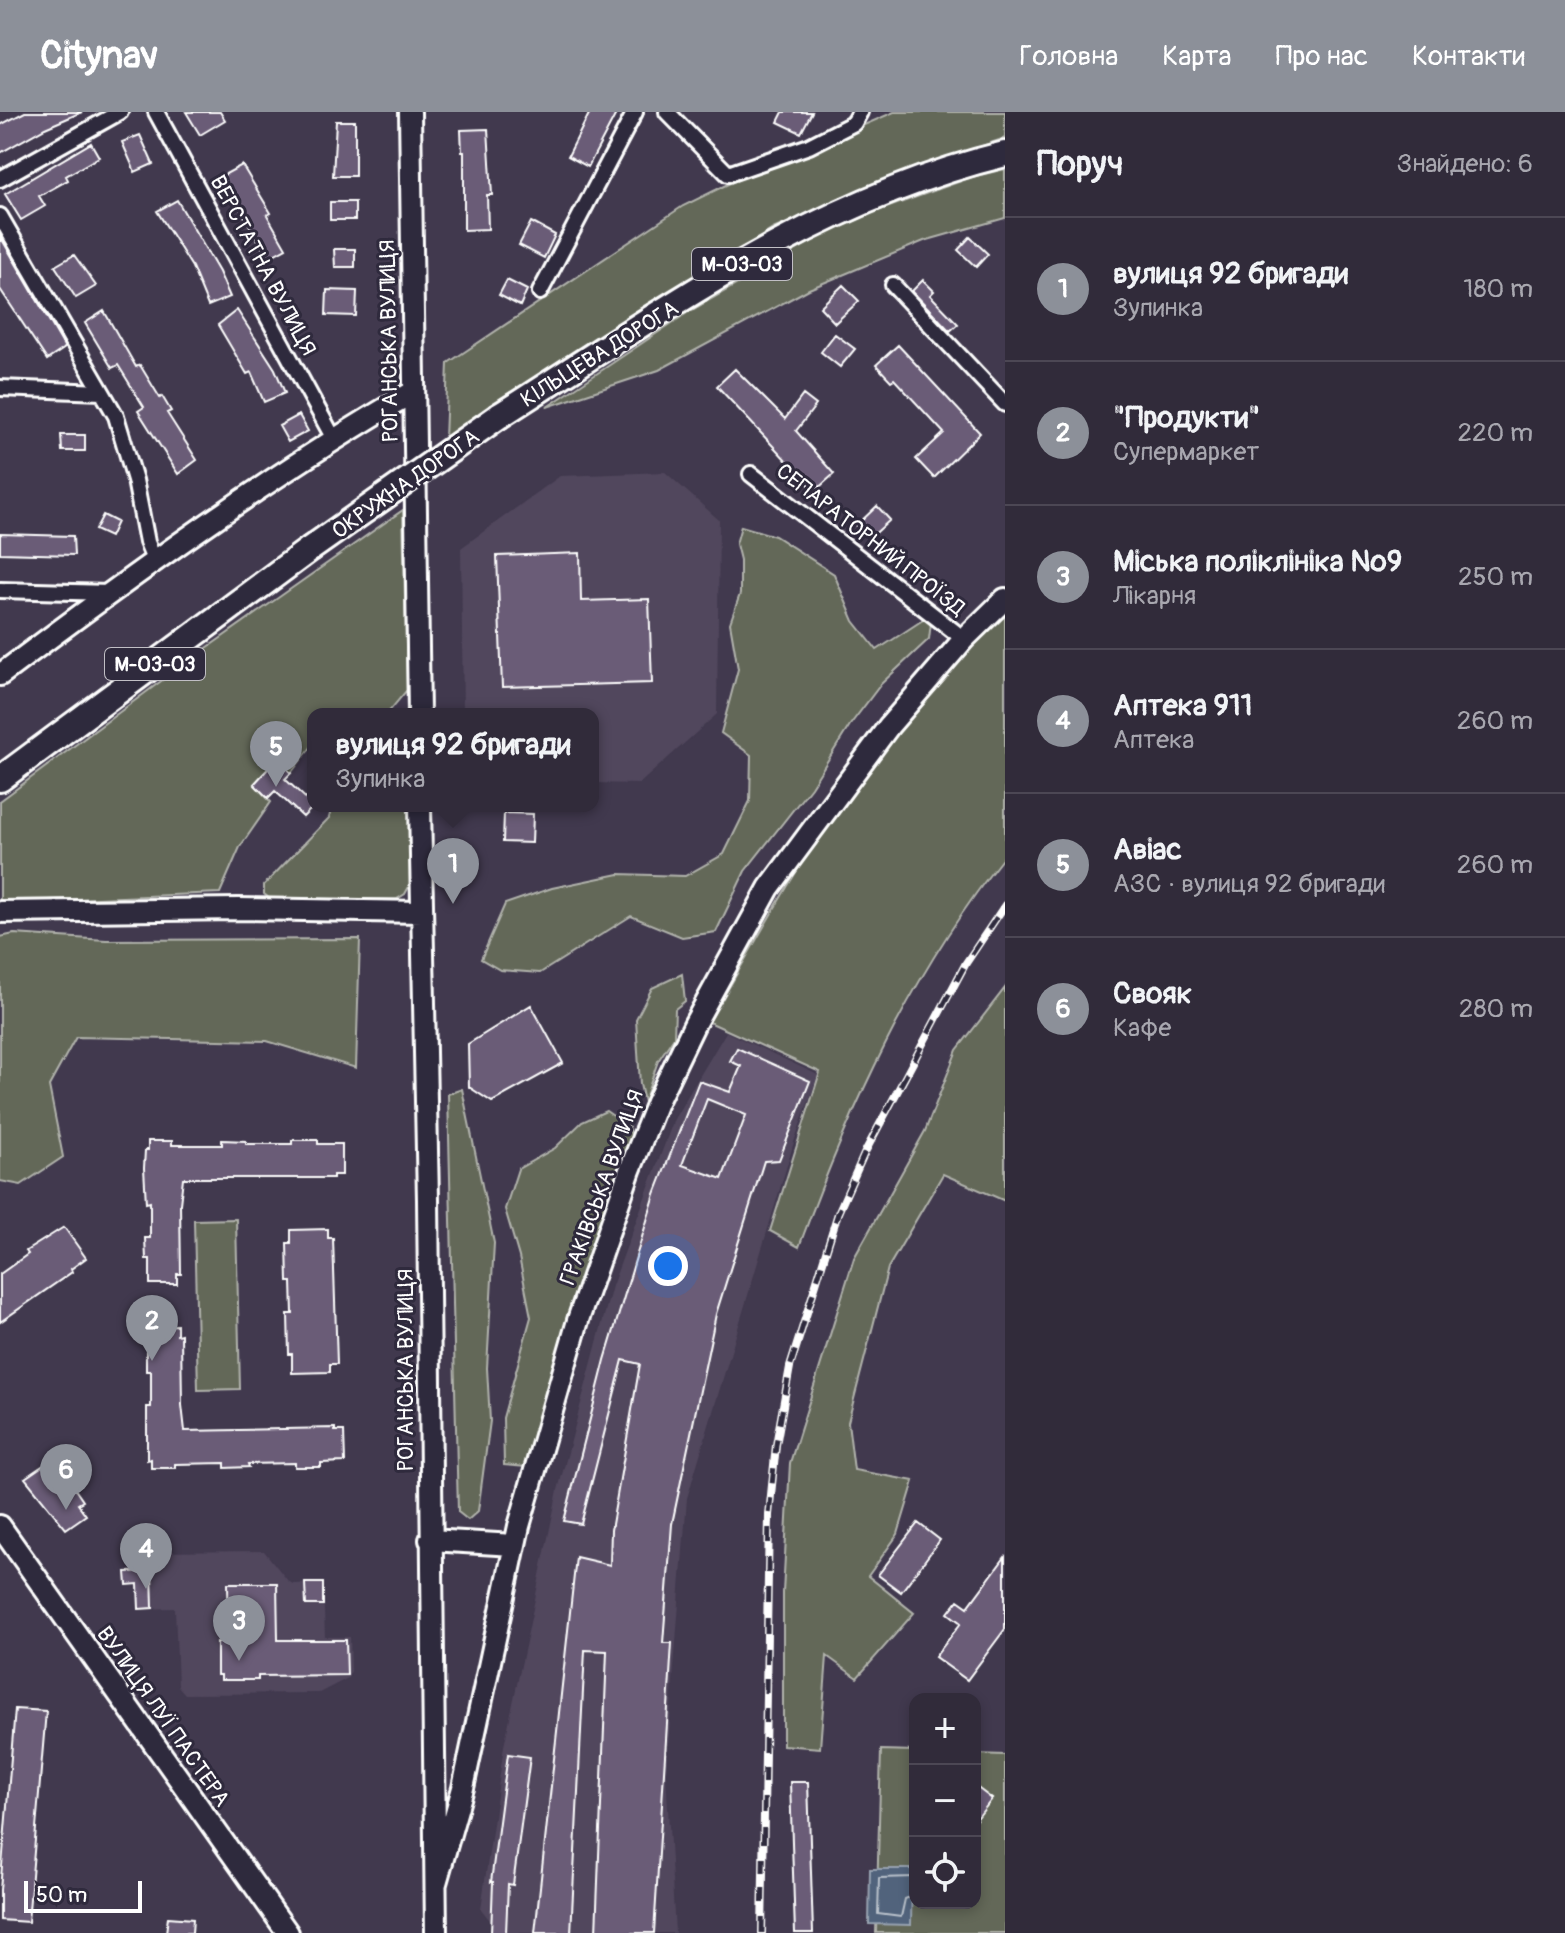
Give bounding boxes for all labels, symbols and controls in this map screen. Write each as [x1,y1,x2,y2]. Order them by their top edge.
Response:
text: Citynav [40,32,158,80]
text: Головна [1019,39,1118,74]
text: Карта [1162,39,1232,74]
text: Про нас [1276,39,1368,74]
text: Контакти [1412,39,1525,74]
text: Поруч [1037,143,1123,186]
text: Знайдено: 6 [1397,148,1533,180]
street label: ВЕРСТАТНА ВУЛИЦЯ [204,170,323,361]
street label: РОГАНСЬКА ВУЛИЦЯ [373,239,405,442]
road number: М-03-03 [692,248,792,280]
text: вулиця 92 бригади [1113,255,1348,292]
text: 1 [1058,273,1068,305]
text: 180 m [1463,273,1533,305]
text: Зупинка [1113,292,1203,324]
street label: КІЛЬЦЕВА ДОРОГА [515,294,684,414]
text: "Продукти" [1113,399,1260,436]
text: 2 [1056,417,1070,449]
text: 220 m [1457,417,1533,449]
street label: ОКРУЖНА ДОРОГА [326,422,485,545]
text: Супермаркет [1113,436,1259,468]
street label: СЕПАРАТОРНИЙ ПРОЇЗД [770,457,971,623]
text: Міська поліклініка №9 [1113,543,1402,580]
text: 3 [1056,561,1070,593]
text: 250 m [1458,561,1533,593]
text: Лікарня [1113,580,1196,612]
road number: М-03-03 [105,648,205,680]
text: Аптека 911 [1113,687,1252,724]
text: 4 [1055,705,1071,737]
text: 260 m [1457,705,1533,737]
popup [307,708,599,812]
pin: 5 [250,721,302,787]
text: Аптека [1113,724,1194,756]
text: вулиця 92 бригади [335,726,571,763]
text: Зупинка [335,763,425,795]
text: Авіас [1113,831,1182,868]
pin: 1 [427,838,479,904]
text: 5 [1056,849,1070,881]
text: 260 m [1457,849,1533,881]
text: АЗС · вулиця 92 бригади [1113,868,1385,900]
text: Свояк [1113,975,1192,1012]
text: 6 [1055,993,1071,1025]
text: 280 m [1459,993,1533,1025]
text: Кафе [1113,1012,1171,1044]
street label: ГРАКІВСЬКА ВУЛИЦЯ [554,1086,650,1289]
your location [648,1246,688,1286]
street label: РОГАНСЬКА ВУЛИЦЯ [392,1269,420,1471]
pin: 2 [126,1295,178,1361]
pin: 6 [40,1444,92,1510]
pin: 4 [120,1523,172,1589]
pin: 3 [213,1595,265,1661]
street label: ВУЛИЦЯ ЛУЇ ПАСТЕРА [90,1621,236,1812]
map controls [909,1693,981,1909]
button: + [909,1693,981,1765]
button: − [909,1765,981,1837]
button: locate [909,1837,981,1909]
scale bar [24,1877,142,1913]
text: 50 m [36,1881,87,1909]

